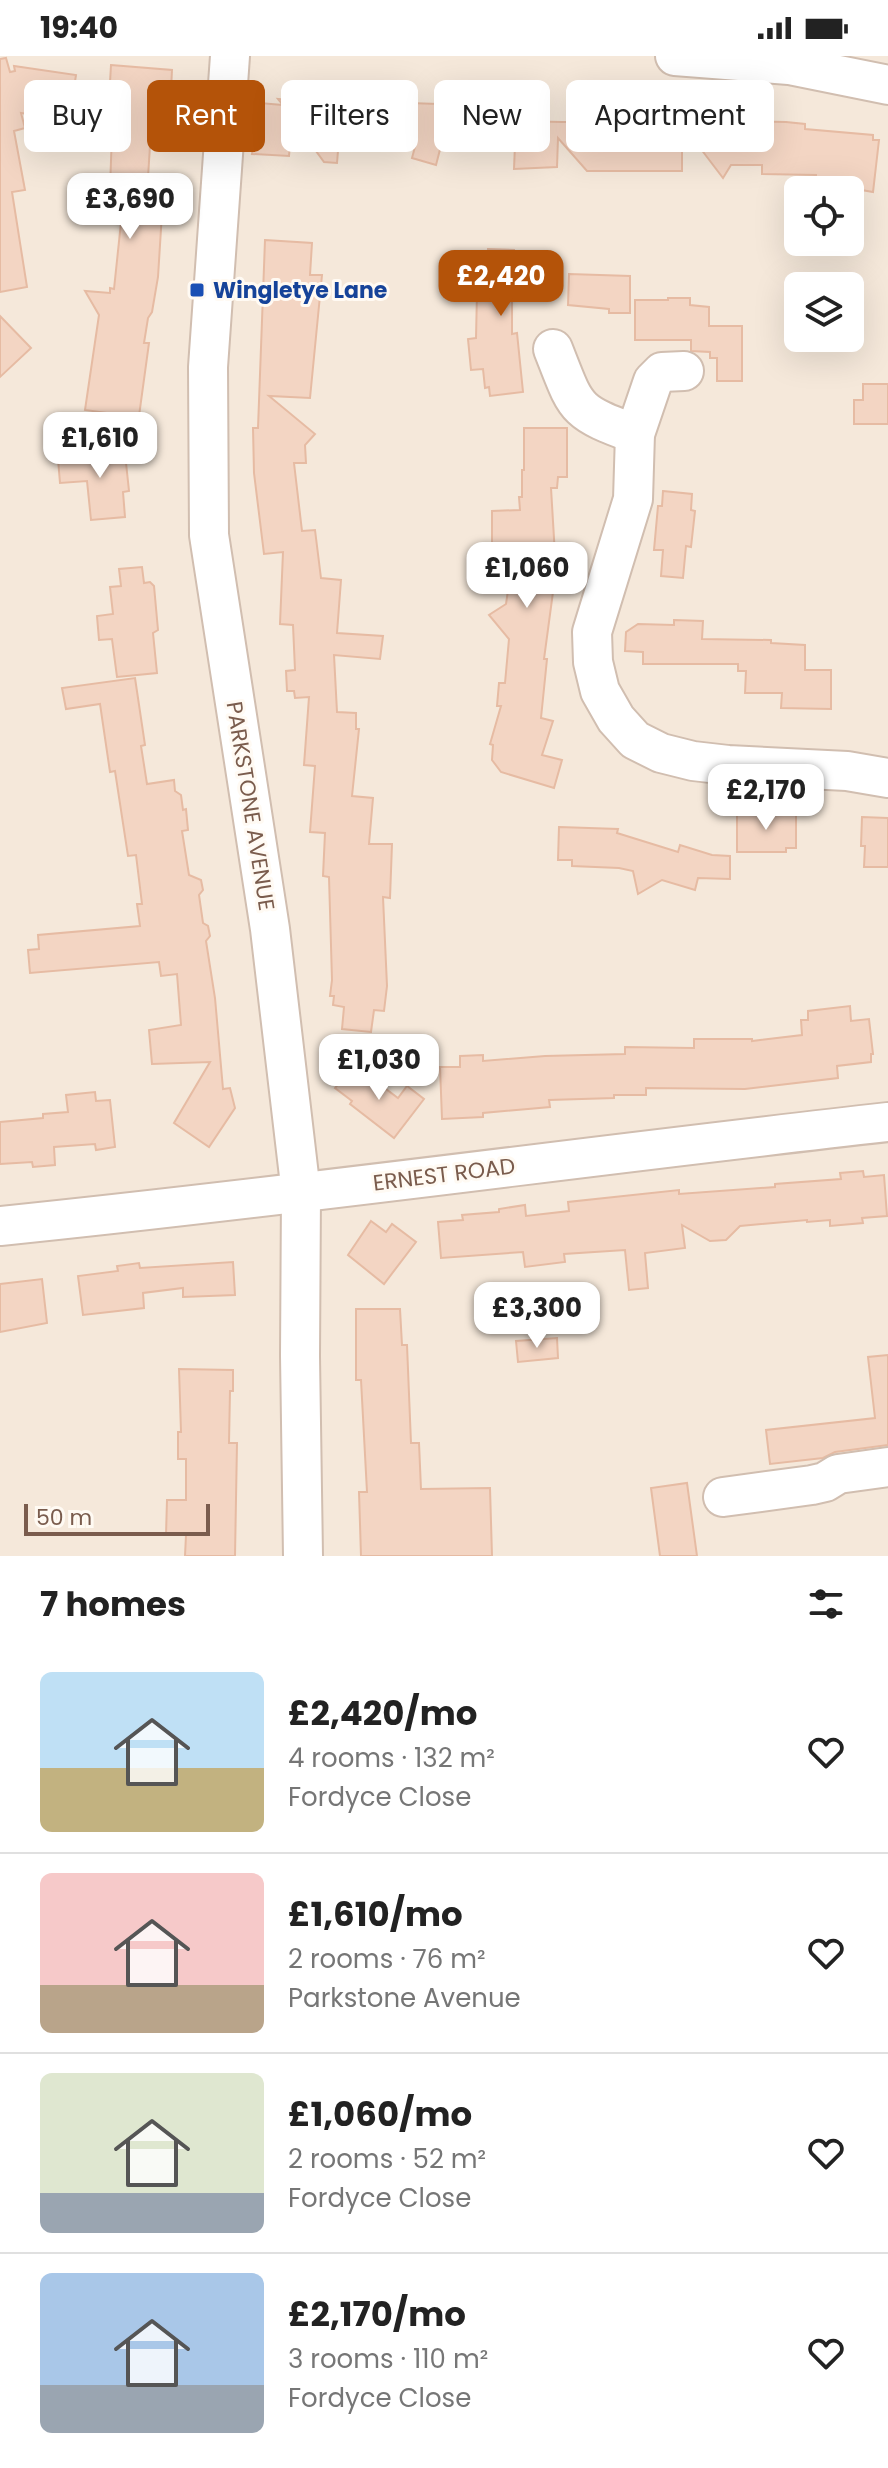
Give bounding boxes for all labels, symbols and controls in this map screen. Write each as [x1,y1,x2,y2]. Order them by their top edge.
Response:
text: 19:40 [40,6,118,49]
chip: Buy [24,80,131,152]
chip: Rent [147,80,265,152]
chip: Filters [281,80,418,152]
chip: New [434,80,550,152]
chip: Apartment [566,80,774,152]
pin: £3,690 [65,173,195,241]
map controls [784,176,864,352]
button: locate [784,176,864,256]
text: £3,690 [85,181,175,217]
pin: £2,420 [436,250,566,318]
text: £2,420 [457,258,545,294]
button: layers [784,272,864,352]
place label: Wingletye Lane [213,275,387,306]
marker: Wingletye Lane [188,281,206,299]
pin: £1,610 [35,412,165,480]
text: £1,610 [61,420,139,456]
pin: £1,060 [462,542,592,610]
text: £1,060 [485,550,569,586]
street label: PARKSTONE AVENUE [219,699,282,913]
pin: £2,170 [701,764,831,832]
text: £2,170 [726,772,806,808]
pin: £1,030 [314,1034,444,1102]
text: £1,030 [337,1042,421,1078]
street label: ERNEST ROAD [371,1150,517,1199]
pin: £3,300 [472,1282,602,1350]
text: £3,300 [492,1290,582,1326]
scale bar [24,1500,210,1536]
text: 50 m [36,1502,92,1533]
text: 7 homes [40,1580,186,1628]
icon: filters [804,1582,848,1626]
text: £2,420/mo [288,1689,477,1737]
icon: home [104,1704,200,1800]
icon: heart [804,1730,848,1774]
text: 4 rooms · 132 m² [288,1740,495,1776]
text: Fordyce Close [288,1779,471,1815]
text: £1,610/mo [288,1890,463,1938]
icon: home [104,1905,200,2001]
icon: heart [804,1931,848,1975]
text: 2 rooms · 76 m² [288,1941,486,1977]
text: Parkstone Avenue [288,1980,521,2016]
text: £1,060/mo [288,2090,472,2138]
icon: home [104,2105,200,2201]
icon: heart [804,2131,848,2175]
text: 2 rooms · 52 m² [288,2141,486,2177]
text: Fordyce Close [288,2180,471,2216]
text: £2,170/mo [288,2290,466,2338]
icon: home [104,2305,200,2401]
icon: heart [804,2331,848,2375]
text: 3 rooms · 110 m² [288,2341,488,2377]
text: Fordyce Close [288,2380,471,2416]

